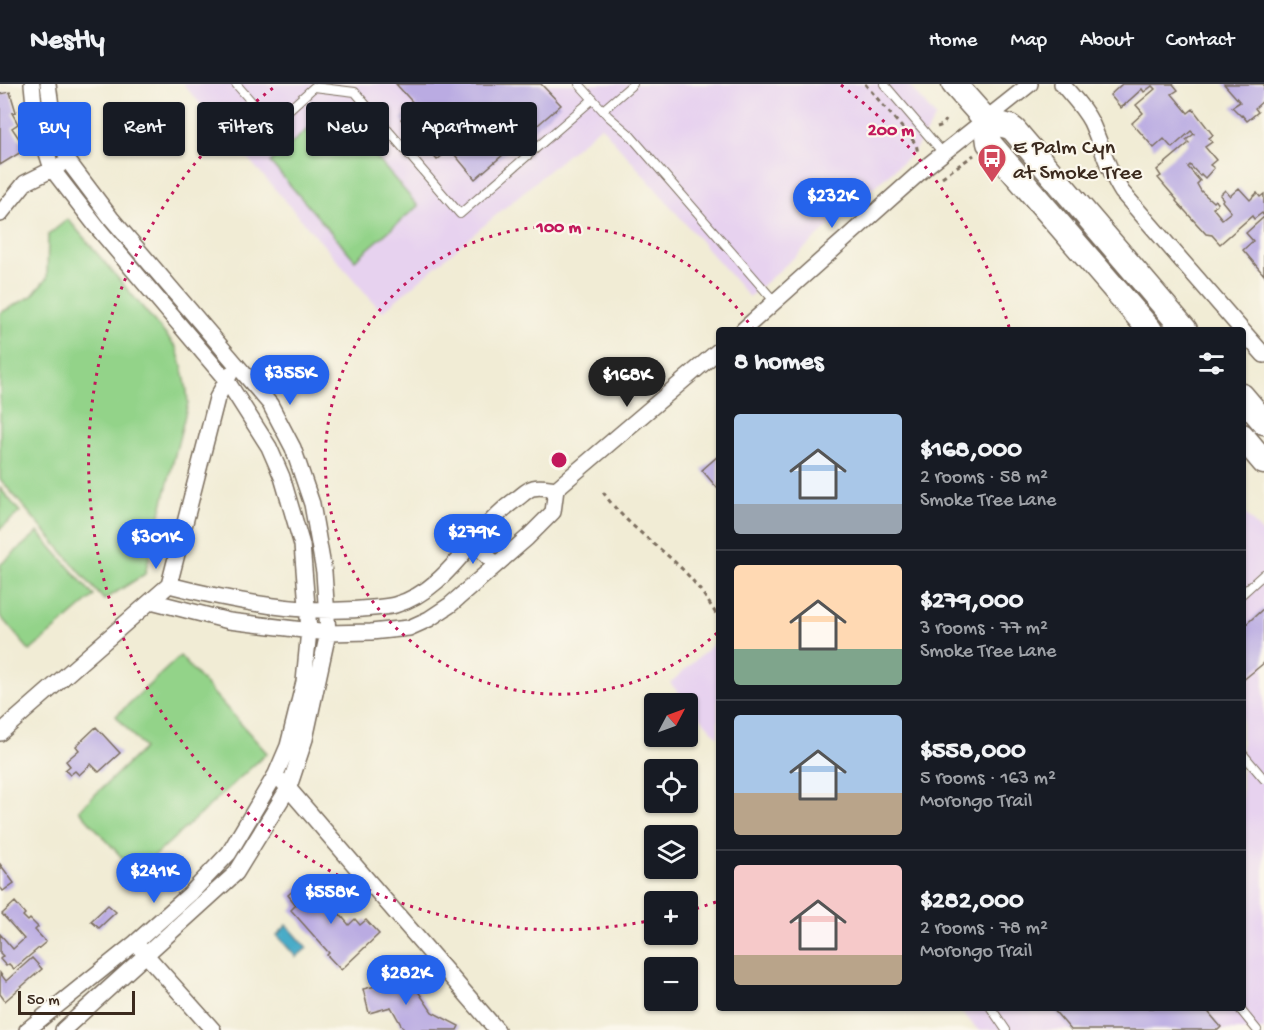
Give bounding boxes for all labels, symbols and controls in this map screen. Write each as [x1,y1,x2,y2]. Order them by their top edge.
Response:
text: Nestly [30,25,104,58]
text: Home [929,29,977,54]
text: Map [1010,29,1047,54]
text: About [1080,29,1133,54]
text: Contact [1166,29,1234,54]
chip: Buy [18,102,91,156]
chip: Rent [103,102,185,156]
chip: Filters [197,102,294,156]
chip: New [306,102,389,156]
chip: Apartment [401,102,537,156]
text: 200 m [868,121,914,142]
place label: E Palm Cyn at Smoke Tree [1013,136,1143,187]
bus stop icon: E Palm Cyn at Smoke Tree [976,142,1008,184]
pin: $232K [790,178,874,229]
text: $232K [807,186,857,209]
text: 100 m [536,218,582,239]
icon: filters [1195,347,1228,380]
text: 8 homes [734,348,823,379]
pin: $355K [248,355,332,406]
pin: $168K [585,357,669,408]
text: $355K [264,363,316,386]
text: $168K [602,365,652,388]
text: $168,000 [920,436,1022,467]
icon: home [782,438,854,510]
centre of rings [549,450,569,470]
text: 2 rooms · 58 m² [920,467,1048,490]
text: Smoke Tree Lane [920,490,1056,513]
pin: $279K [431,514,515,565]
pin: $301K [114,519,198,570]
text: $279K [448,522,498,545]
text: $301K [131,527,181,550]
text: $279,000 [920,587,1023,618]
icon: home [782,589,854,661]
text: 3 rooms · 77 m² [920,618,1048,641]
text: Smoke Tree Lane [920,641,1056,664]
north arrow [644,693,698,747]
map controls [644,693,698,1011]
text: $558,000 [920,737,1026,768]
icon: home [782,739,854,811]
button: locate [644,759,698,813]
text: 5 rooms · 163 m² [920,768,1056,791]
text: Morongo Trail [920,791,1032,814]
button: layers [644,825,698,879]
pin: $241K [112,853,196,904]
text: $241K [130,861,178,884]
pin: $558K [289,874,373,925]
text: $558K [305,882,357,905]
text: $282,000 [920,887,1024,918]
icon: home [782,889,854,961]
button: + [644,891,698,945]
text: 2 rooms · 78 m² [920,918,1048,941]
text: Morongo Trail [920,941,1032,964]
pin: $282K [364,955,448,1006]
button: − [644,957,698,1011]
text: $282K [381,963,431,986]
scale bar [18,988,135,1016]
text: 50 m [27,992,60,1011]

